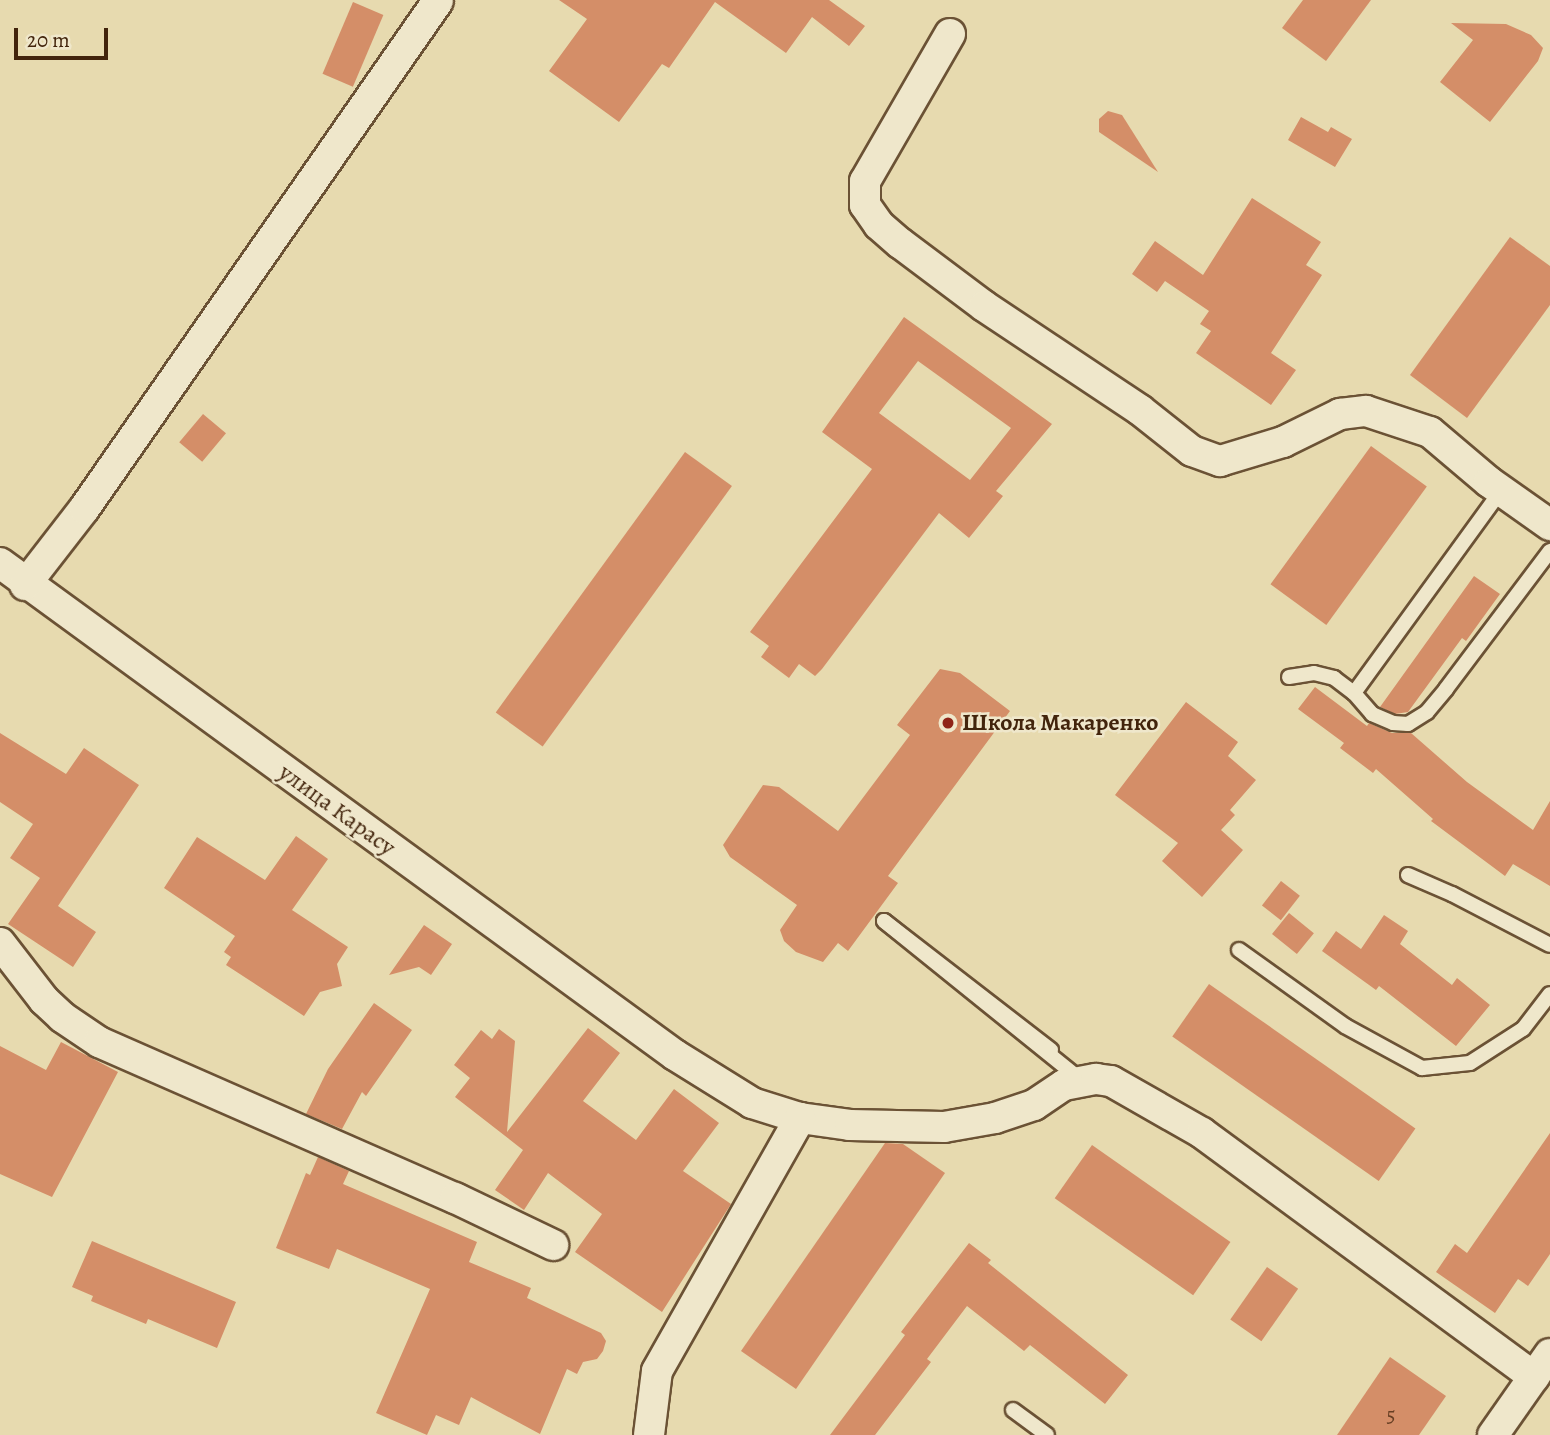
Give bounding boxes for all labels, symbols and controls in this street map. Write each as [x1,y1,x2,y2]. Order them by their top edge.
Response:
scale bar [18,14,112,58]
text: 20 m [27,26,70,54]
place label: Школа Макаренко [962,709,1158,737]
marker: Школа Макаренко [940,715,956,731]
street label: улица Карасу [273,758,401,862]
house number: 5 [1386,1402,1396,1428]

